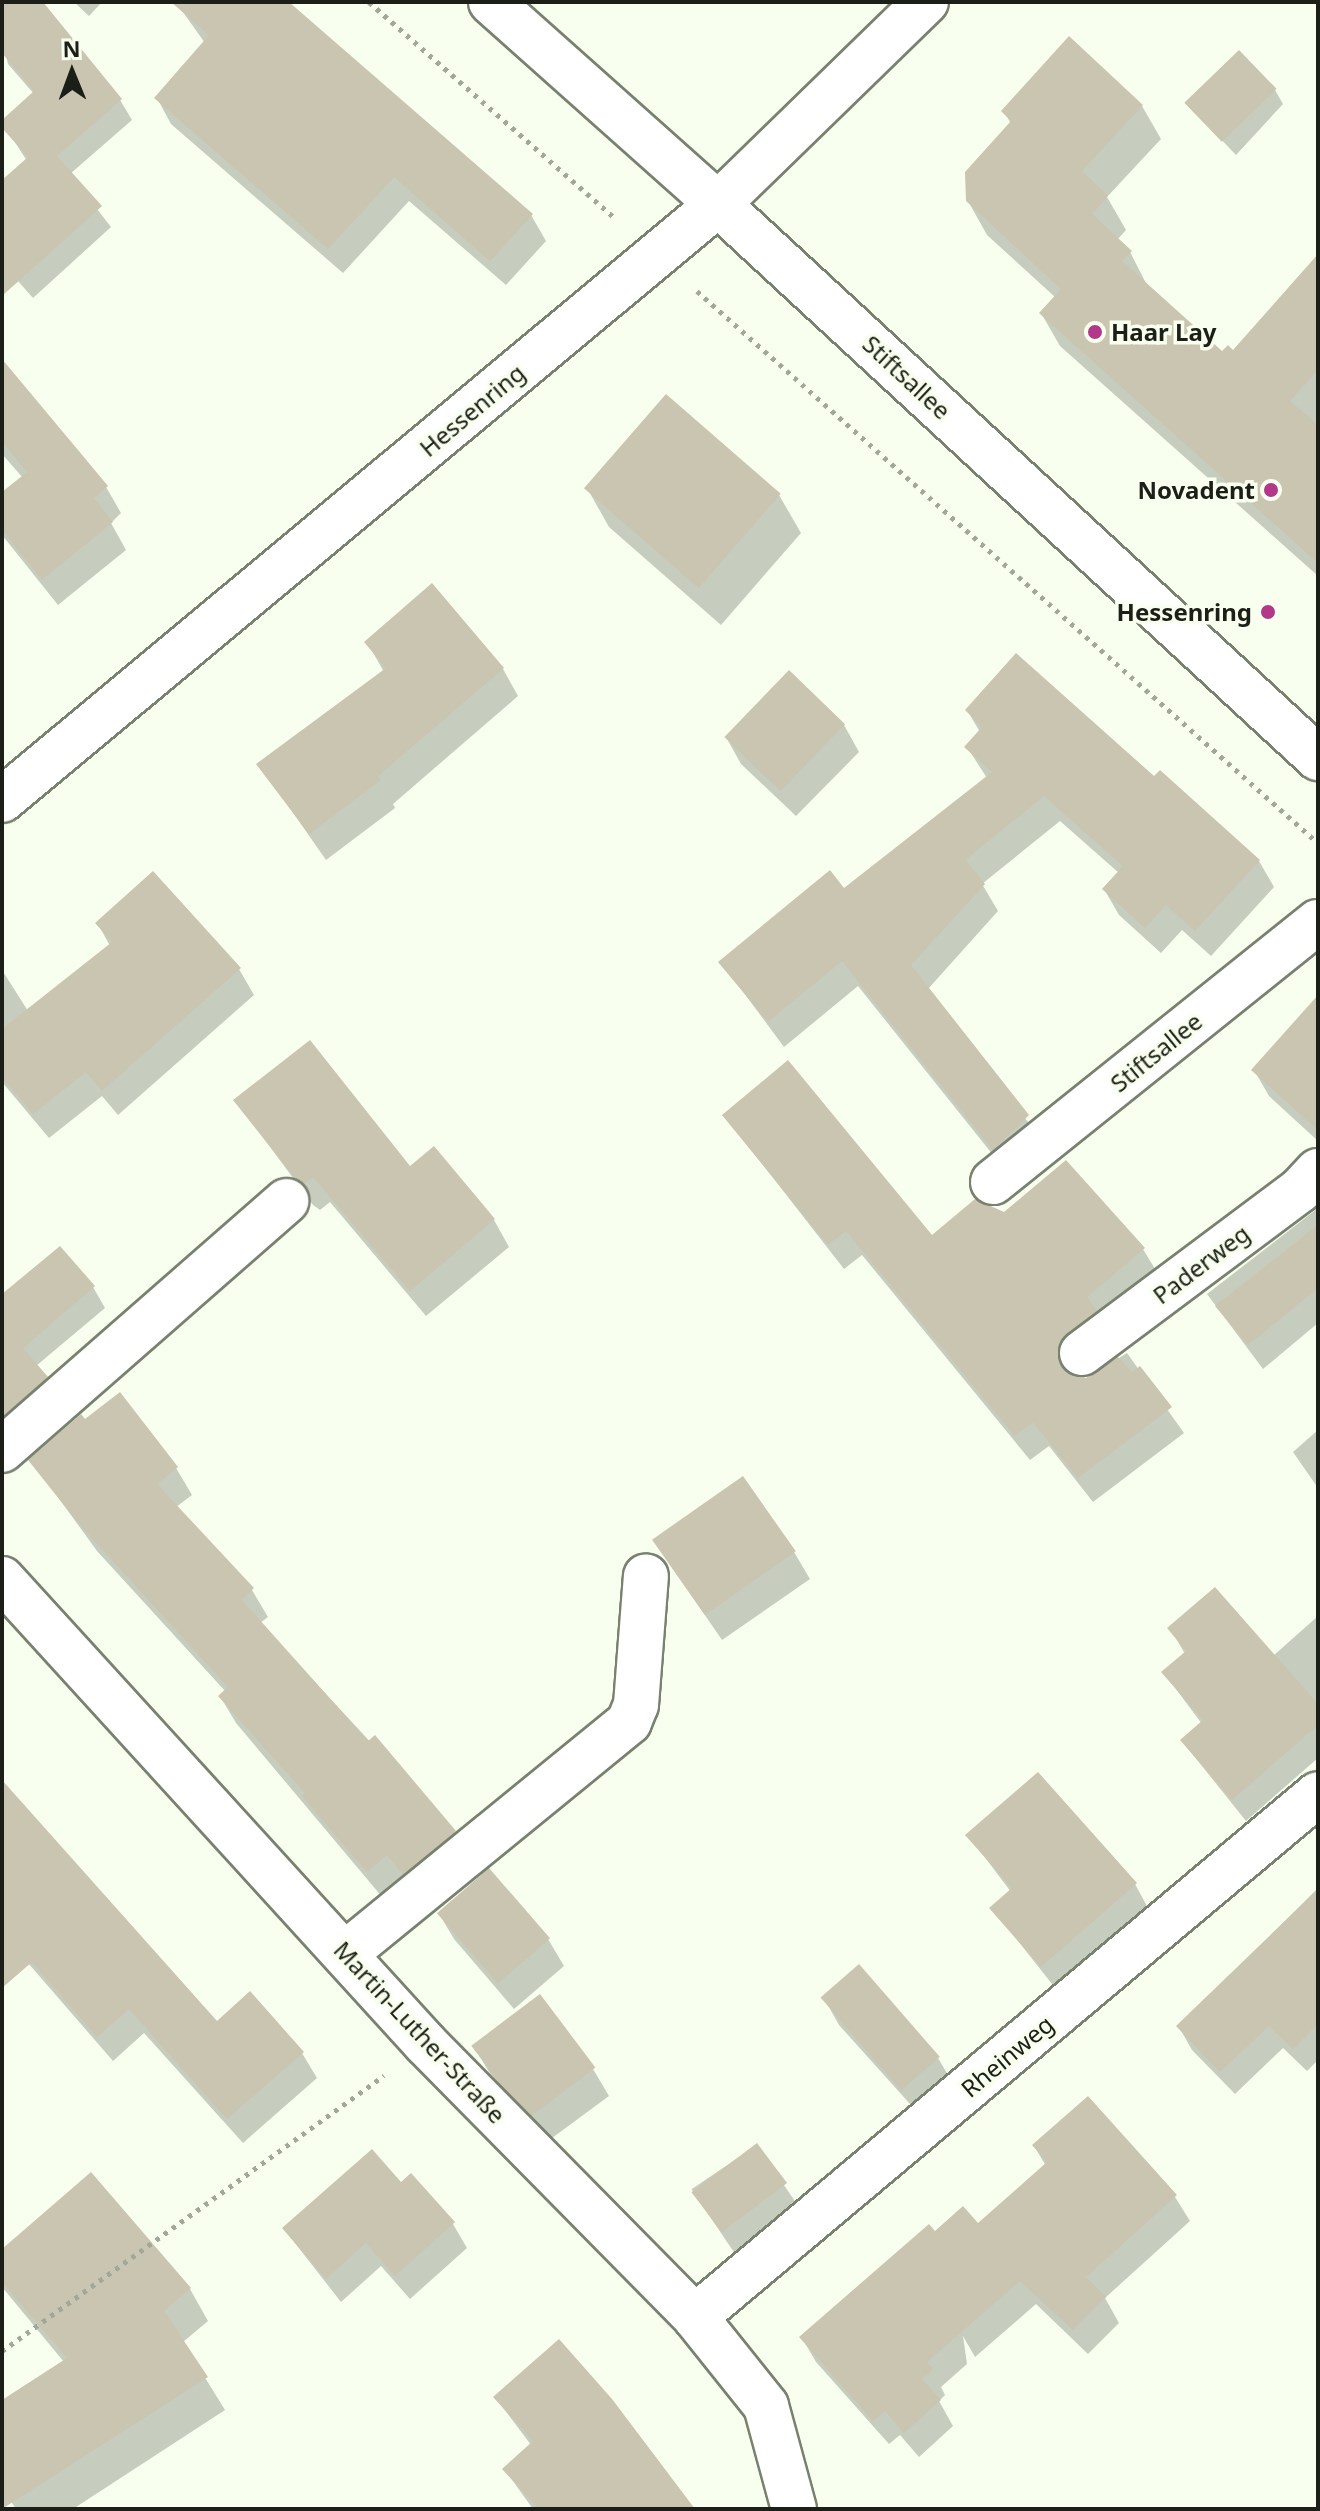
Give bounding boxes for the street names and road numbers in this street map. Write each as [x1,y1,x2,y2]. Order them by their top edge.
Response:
street label: Stiftsallee [857,329,957,425]
street label: Hessenring [414,358,530,462]
street label: Stiftsallee [1104,1006,1208,1098]
street label: Paderweg [1147,1218,1255,1310]
street label: Martin-Luther-Straße [328,1935,512,2129]
street label: Rheinweg [955,2009,1059,2103]

